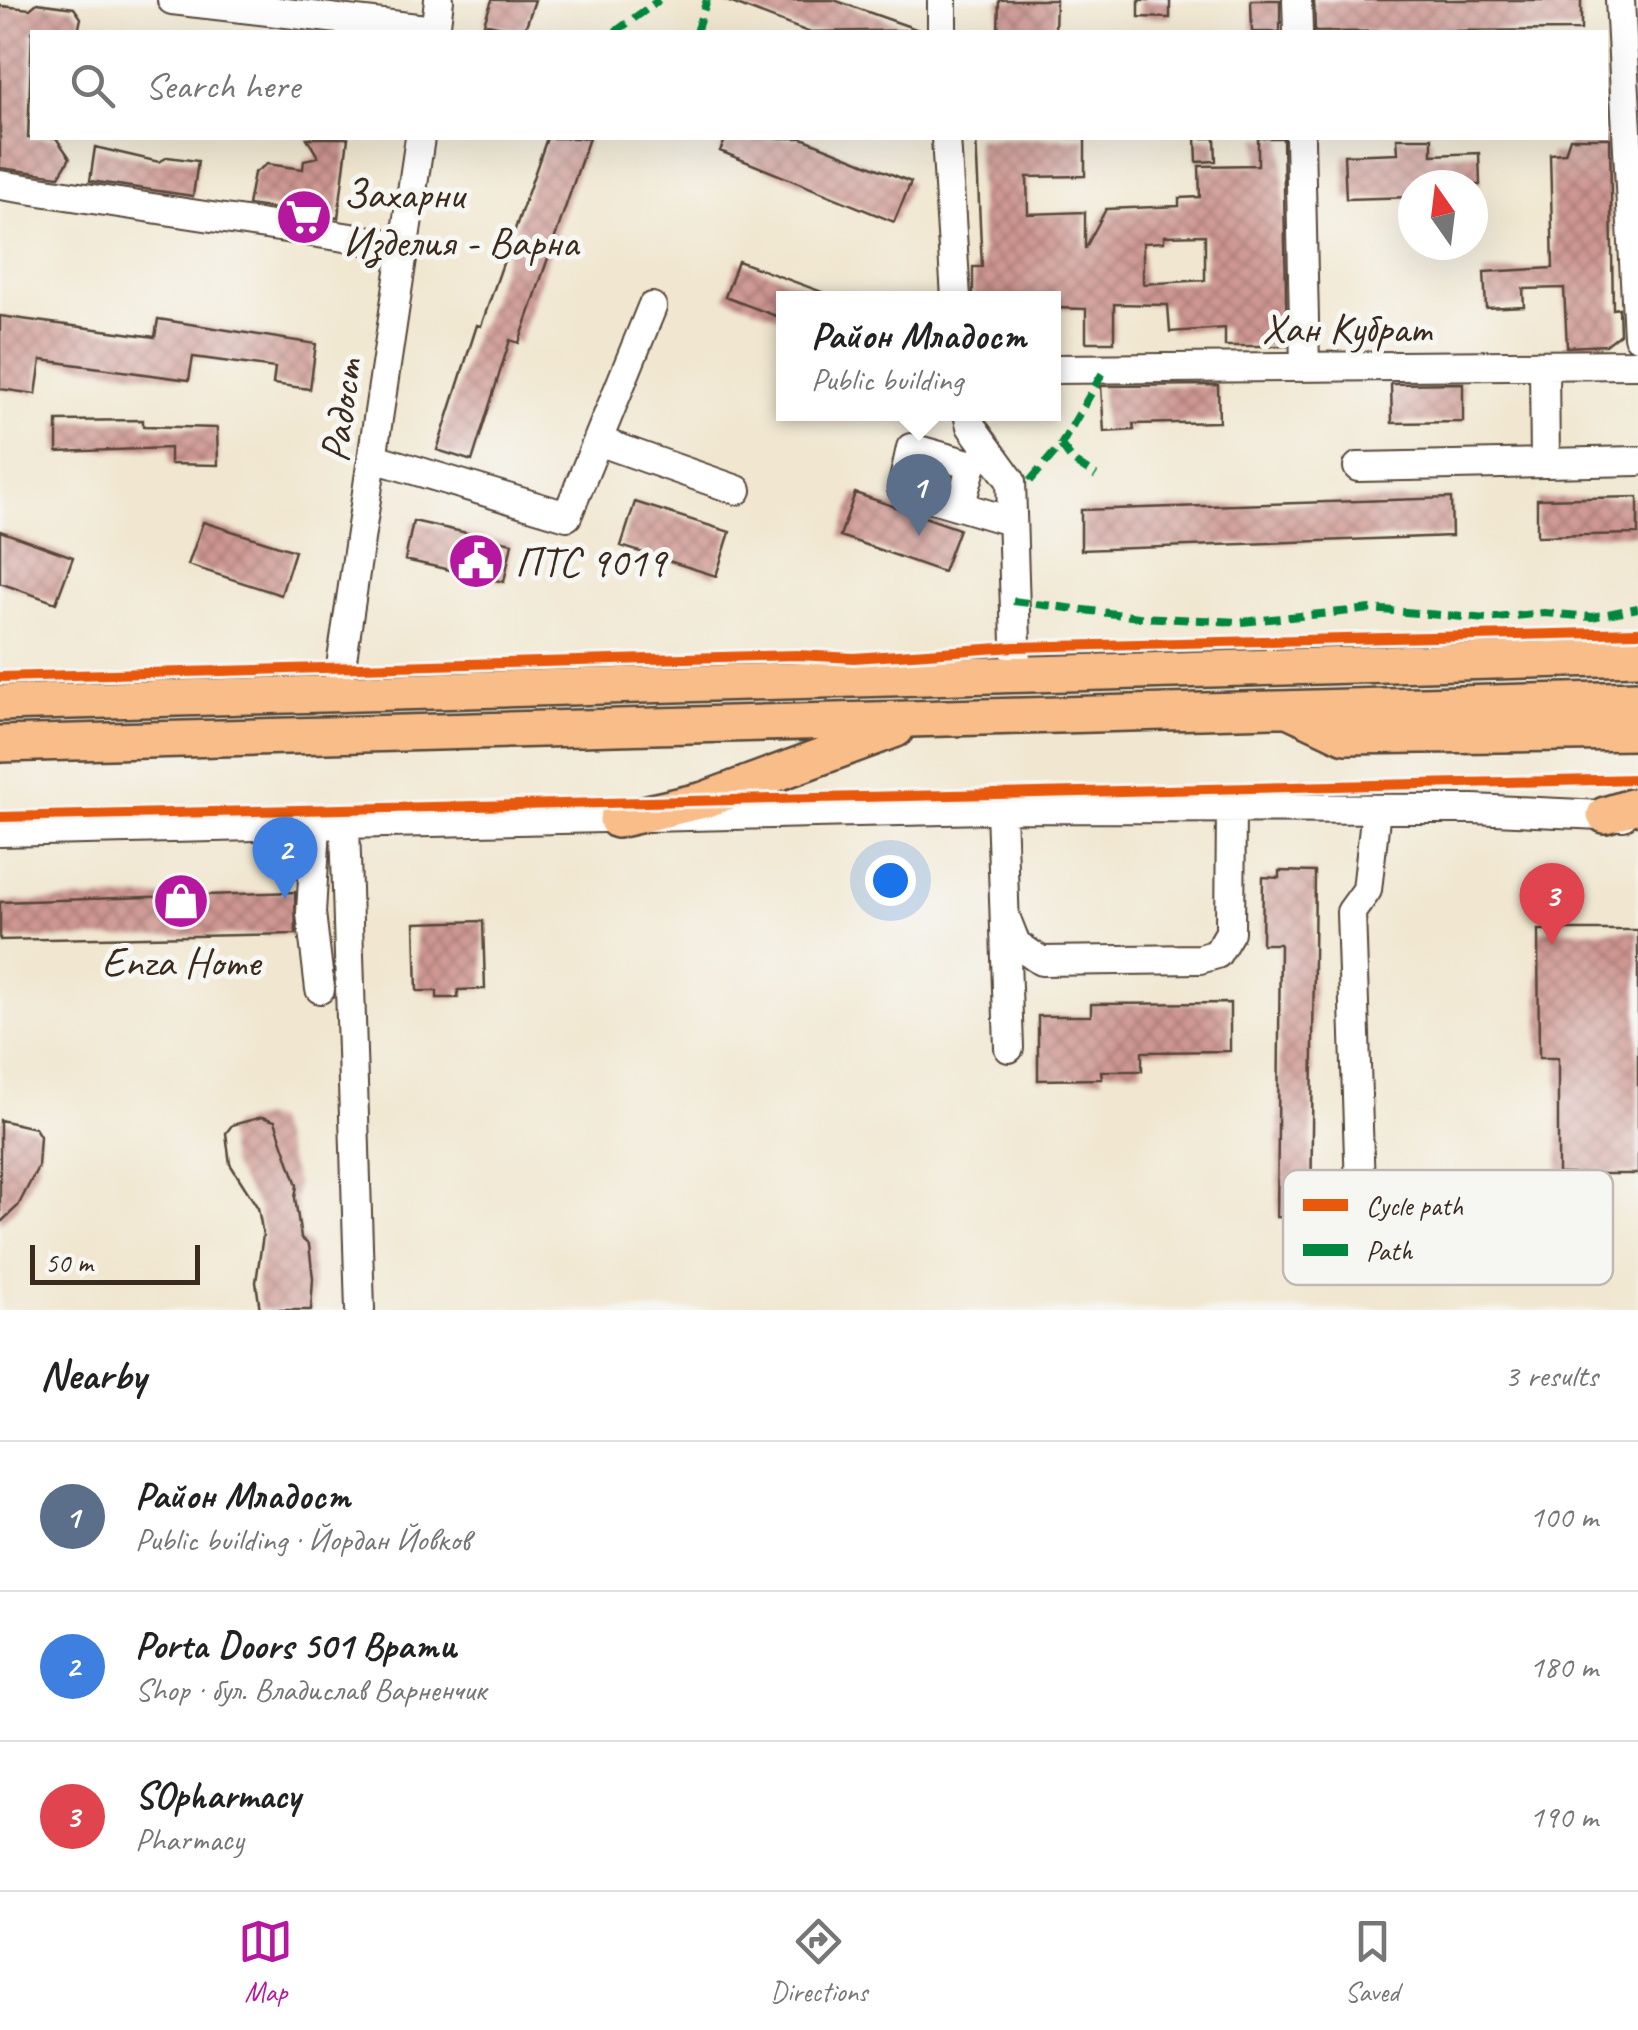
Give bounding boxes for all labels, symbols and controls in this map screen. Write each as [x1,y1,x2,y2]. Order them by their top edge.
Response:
search box [30,30,1608,140]
icon: search [65,58,120,113]
text: Search here [145,62,300,109]
place label: Захарни Изделия - Варна [343,168,581,269]
north arrow [1398,170,1488,260]
supermarket icon: Захарни Изделия - Варна [274,187,334,247]
popup [776,291,1061,421]
street label: Хан Кубрат [1262,302,1433,355]
text: Район Младост [811,312,1026,359]
street label: Радост [308,354,375,465]
text: Public building [811,359,963,400]
pin: 1 [886,454,952,536]
public building icon: ПТС 9019 [446,531,506,591]
place label: ПТС 9019 [515,536,669,589]
pin: 2 [252,816,318,899]
your location [865,855,916,906]
pin: 3 [1520,862,1584,945]
shop icon: Enza Home [151,871,211,931]
place label: Enza Home [102,936,263,989]
legend [1283,1170,1613,1285]
text: Cycle path [1366,1188,1463,1223]
text: Path [1366,1233,1413,1268]
scale bar [30,1240,200,1284]
text: 50 m [45,1245,93,1280]
text: Nearby [40,1349,146,1402]
text: 3 results [1504,1355,1598,1396]
text: Район Младост [135,1472,350,1519]
text: 1 [65,1496,80,1537]
text: 100 m [1529,1496,1598,1537]
text: Public building · Йордан Йовков [135,1519,470,1560]
text: Porta Doors 501 Врати [135,1622,457,1669]
text: 2 [65,1646,80,1687]
text: 180 m [1529,1646,1598,1687]
text: Shop · бул. Владислав Варненчик [135,1669,486,1710]
text: SOpharmacy [135,1772,300,1819]
text: 3 [65,1796,80,1837]
text: 190 m [1529,1796,1598,1837]
text: Pharmacy [135,1819,244,1860]
tab: Map [238,1914,293,2009]
tab: Directions [770,1914,868,2009]
tab: Saved [1345,1914,1400,2009]

